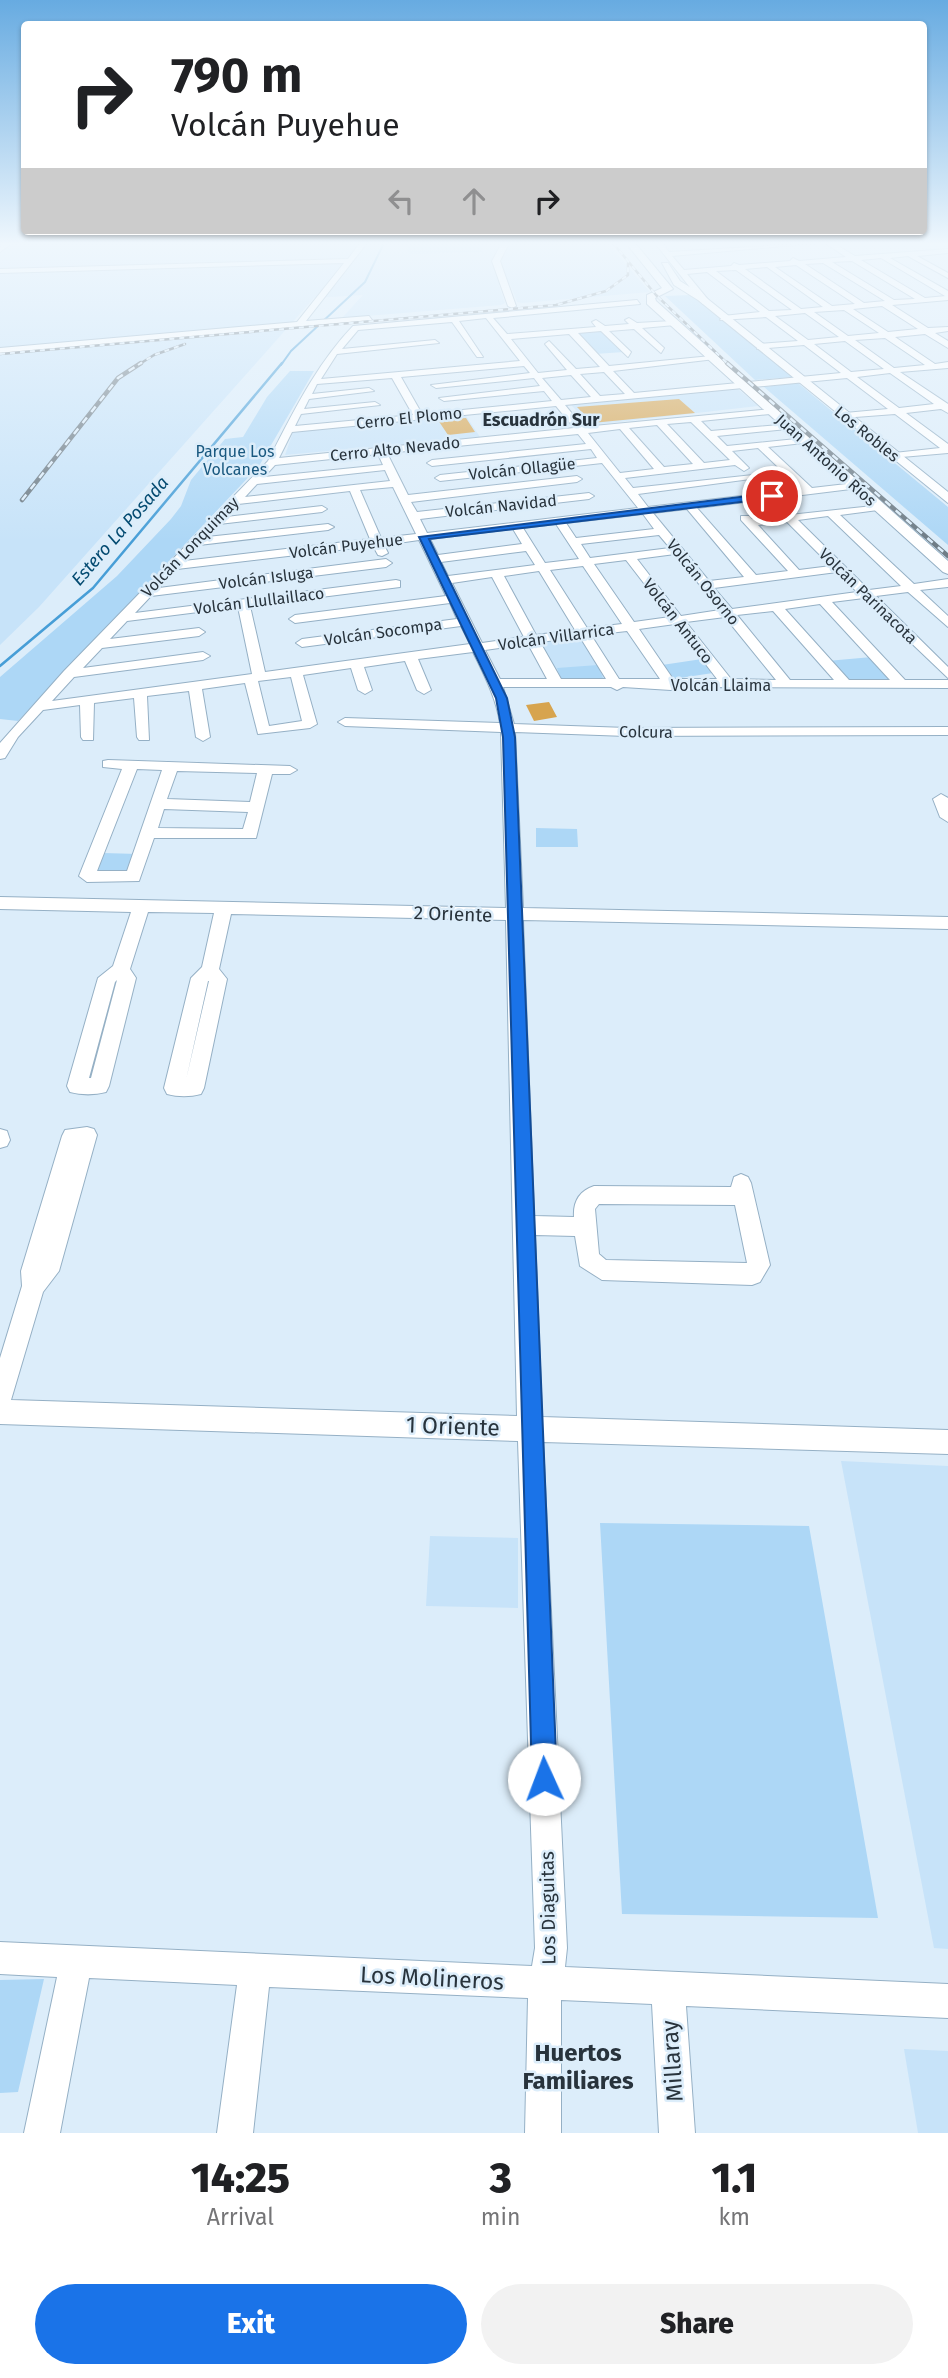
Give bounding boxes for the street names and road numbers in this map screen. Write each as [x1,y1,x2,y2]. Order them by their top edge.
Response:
street label: Los Robles [831,402,903,466]
street label: Cerro El Plomo [355,403,463,433]
street label: Juan Antonio Ríos [772,410,880,510]
street label: Cerro Alto Nevado [329,433,461,465]
street label: Volcán Ollagüe [468,454,576,484]
street label: Volcán Navidad [444,491,558,521]
street label: Volcán Lonquimay [137,493,243,601]
street label: Volcán Puyehue [288,530,404,562]
street label: Volcán Osorno [663,535,743,629]
street label: Volcán Parinacota [815,544,921,648]
street label: Volcán Isluga [218,563,314,593]
street label: Volcán Antuco [639,575,717,667]
street label: Volcán Llullaillaco [193,584,325,618]
street label: Volcán Socompa [323,614,443,650]
street label: Volcán Villarrica [497,619,615,655]
street label: Volcán Llaima [671,676,771,695]
street label: Colcura [619,722,673,742]
street label: 2 Oriente [413,901,493,927]
street label: 1 Oriente [406,1410,500,1442]
street label: Los Diaguitas [536,1851,560,1965]
street label: Los Molineros [359,1960,505,1996]
street label: Millaray [655,2019,689,2103]

